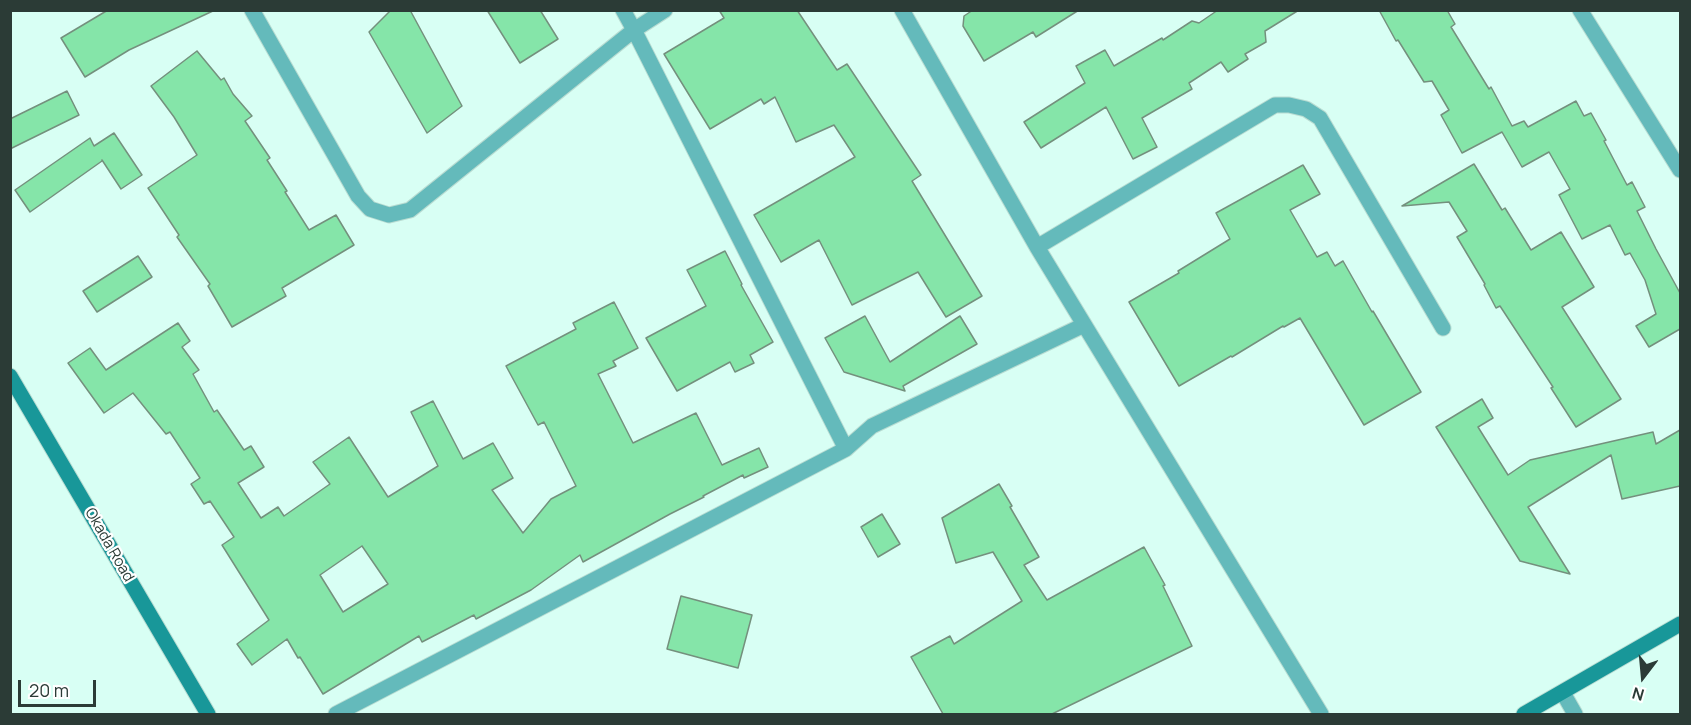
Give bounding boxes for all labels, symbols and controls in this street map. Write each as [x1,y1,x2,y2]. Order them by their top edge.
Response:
street label: Okada Road [81,505,137,585]
north arrow [1613,647,1673,707]
scale bar [21,668,99,706]
text: 20 m [29,678,69,702]
text: N [1629,682,1647,706]

